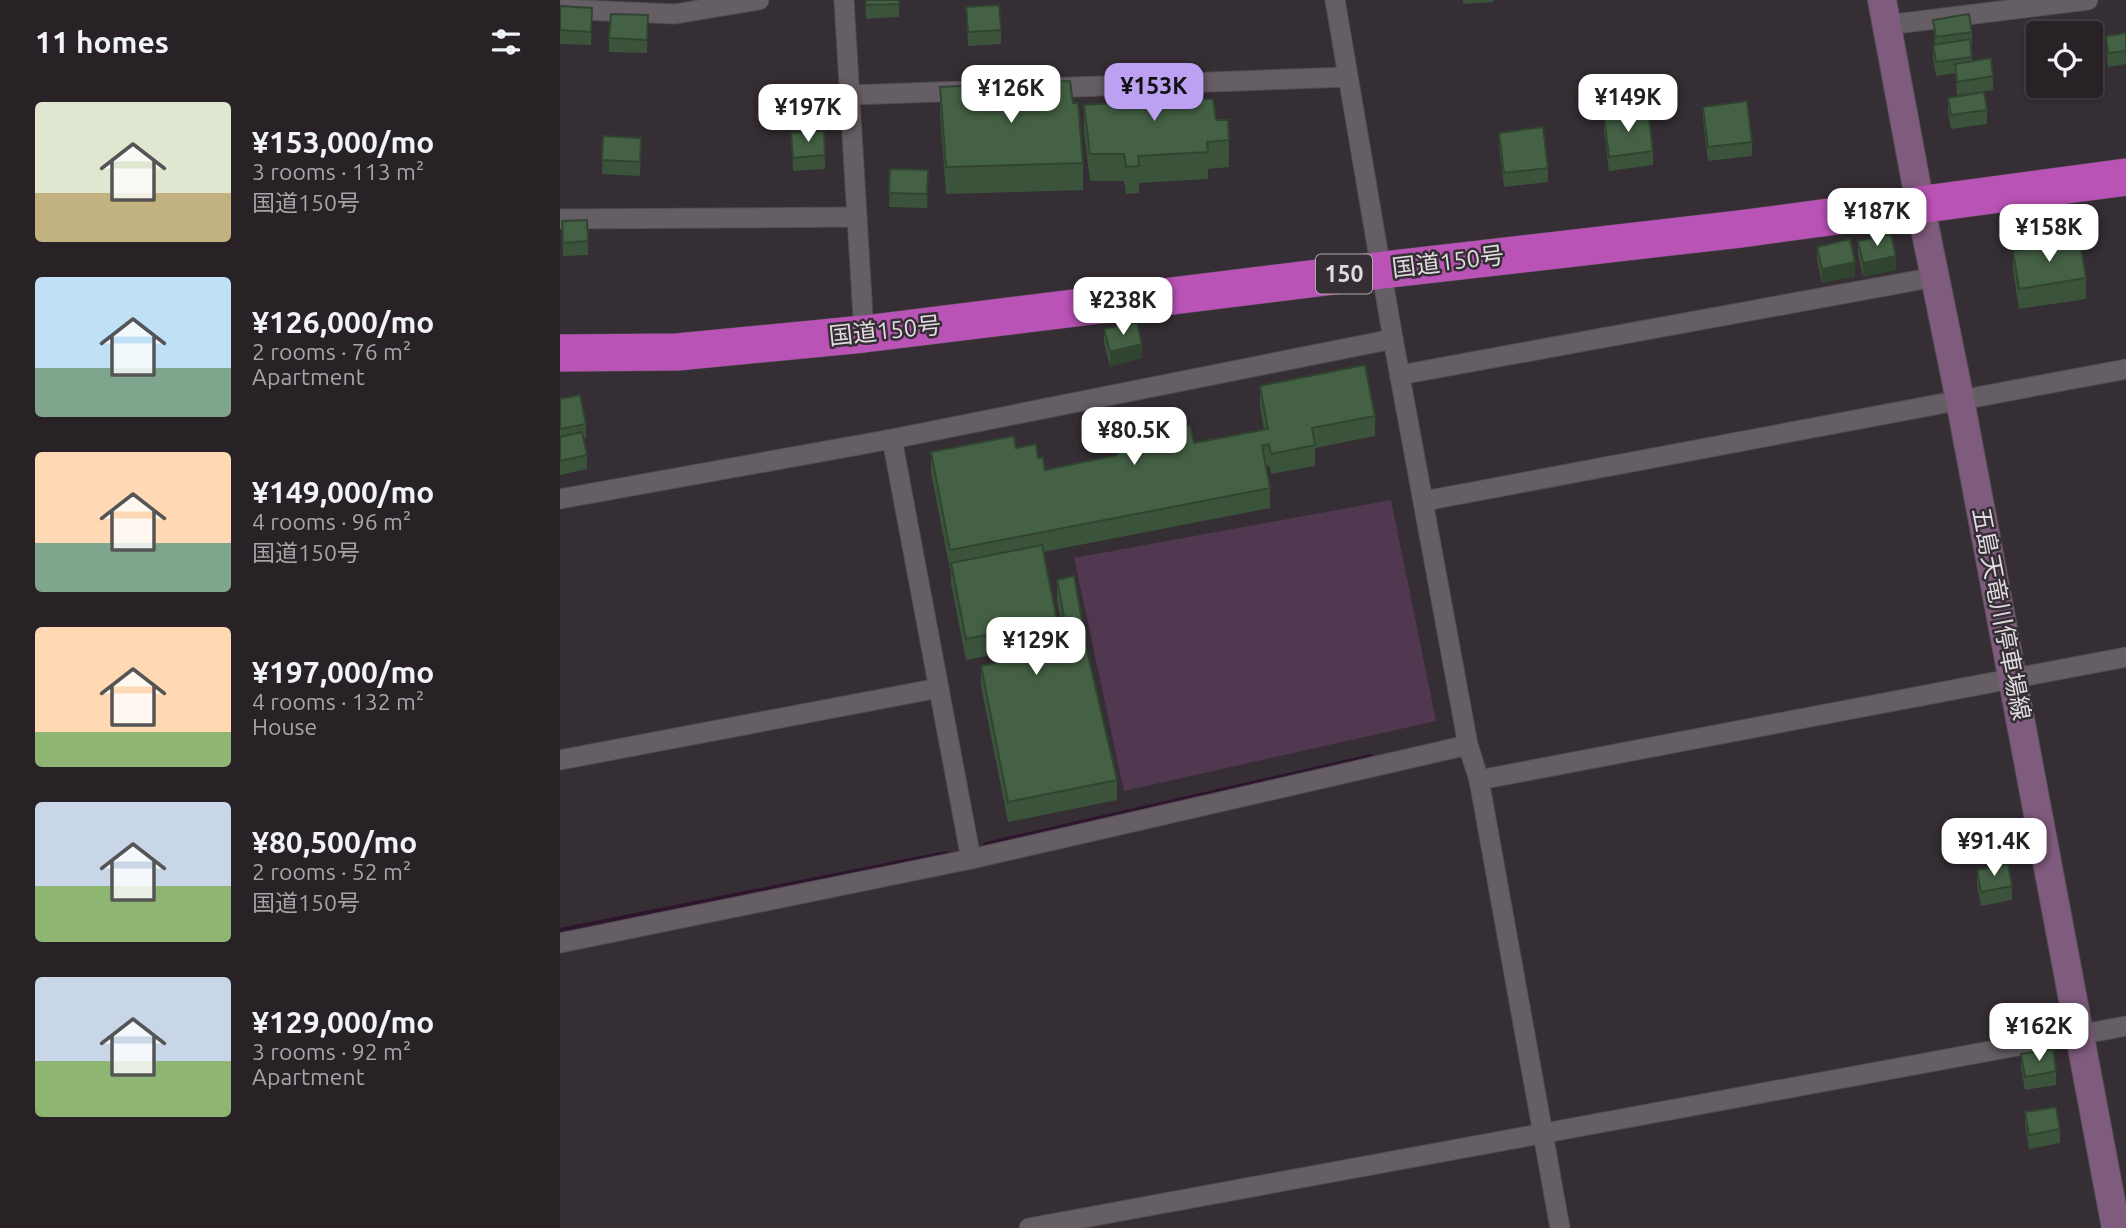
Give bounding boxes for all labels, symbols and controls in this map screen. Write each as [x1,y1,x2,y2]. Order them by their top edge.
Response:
map controls [2026,21,2103,98]
button: locate [2026,21,2103,98]
icon: filters [487,23,525,61]
text: 11 homes [35,25,169,59]
pin: ¥153K [1105,64,1203,123]
pin: ¥126K [962,66,1060,125]
text: ¥153K [1120,73,1188,98]
pin: ¥149K [1579,74,1677,134]
text: ¥126K [977,75,1045,100]
text: ¥149K [1594,84,1662,109]
pin: ¥197K [759,85,857,144]
text: ¥197K [774,94,842,119]
text: ¥153,000/mo [252,125,434,159]
icon: home [91,130,175,214]
text: 3 rooms · 113 m² [252,159,424,184]
pin: ¥187K [1828,188,1926,248]
text: 国道150号 [252,190,360,215]
text: ¥187K [1843,198,1911,223]
pin: ¥158K [2000,204,2098,264]
text: ¥158K [2015,214,2083,239]
street label: 国道150号 [1390,241,1505,282]
road number: 150 [1316,255,1372,294]
pin: ¥238K [1074,278,1172,337]
text: ¥238K [1089,287,1157,312]
icon: home [91,305,175,389]
text: ¥126,000/mo [252,305,434,339]
street label: 国道150号 [828,311,942,350]
text: 2 rooms · 76 m² [252,339,411,364]
text: Apartment [252,364,365,389]
pin: ¥80.5K [1077,407,1191,467]
text: ¥80.5K [1098,417,1170,442]
text: ¥149,000/mo [252,475,434,509]
icon: home [91,480,175,564]
street label: 五島天竜川停車場線 [1968,505,2035,722]
text: 4 rooms · 96 m² [252,509,411,534]
text: 国道150号 [252,540,360,565]
pin: ¥129K [987,618,1085,677]
text: ¥129K [1002,627,1070,652]
icon: home [91,655,175,739]
text: ¥197,000/mo [252,655,434,689]
text: 4 rooms · 132 m² [252,689,424,714]
text: House [252,714,317,739]
pin: ¥91.4K [1937,818,2051,878]
text: ¥80,500/mo [252,825,417,859]
text: ¥91.4K [1958,828,2030,853]
icon: home [91,830,175,914]
text: 2 rooms · 52 m² [252,859,411,884]
text: 国道150号 [252,890,360,915]
pin: ¥162K [1990,1004,2088,1063]
icon: home [91,1005,175,1089]
text: ¥129,000/mo [252,1005,434,1039]
text: ¥162K [2005,1013,2073,1038]
text: 3 rooms · 92 m² [252,1039,411,1064]
text: Apartment [252,1064,365,1089]

